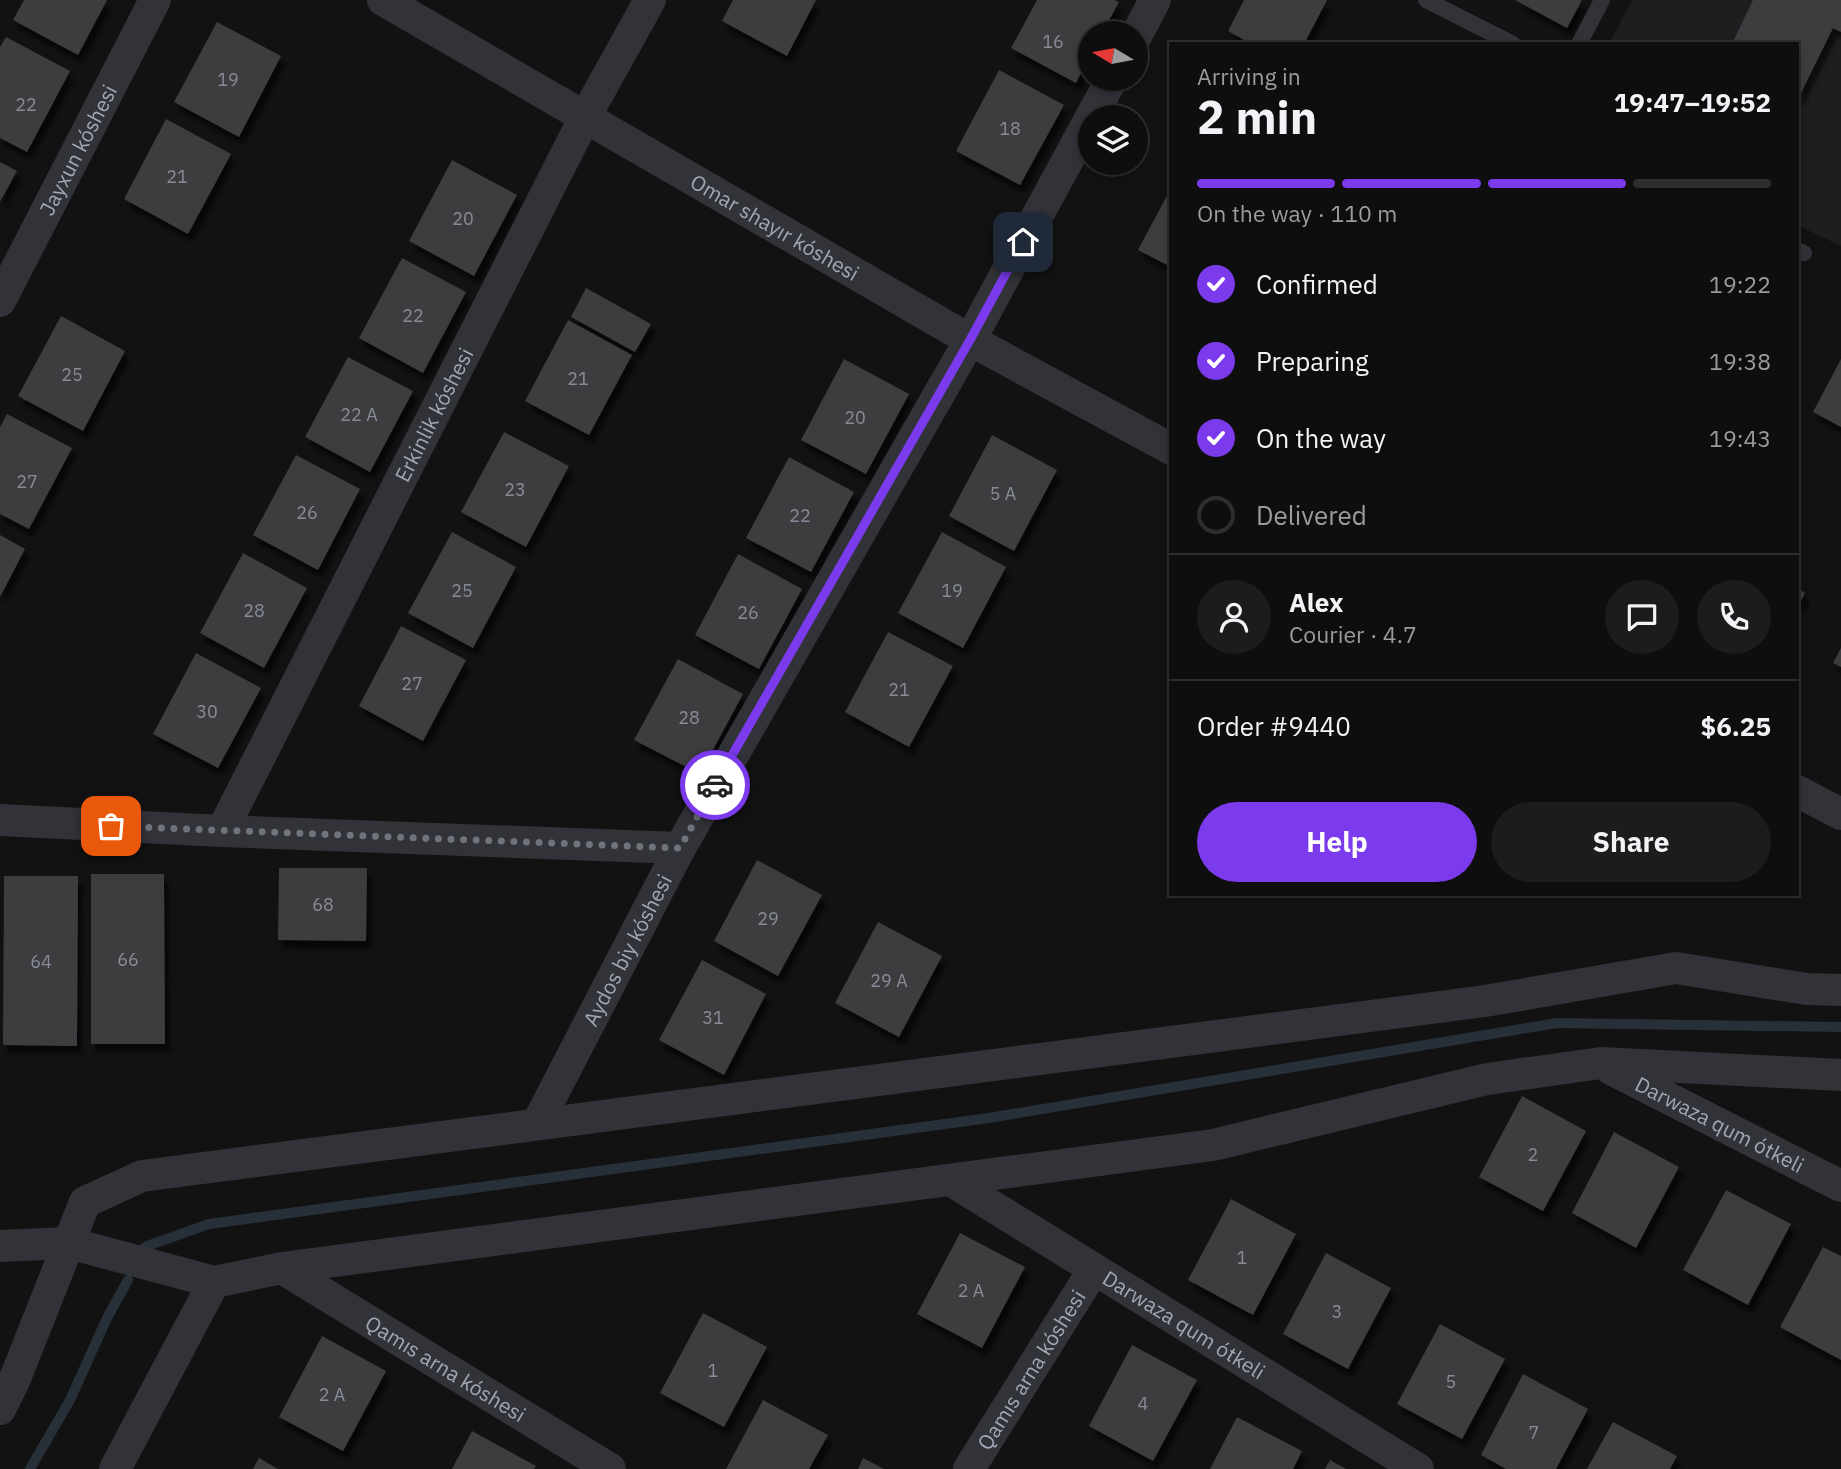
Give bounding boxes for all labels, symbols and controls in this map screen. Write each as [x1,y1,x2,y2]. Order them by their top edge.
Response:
north arrow [1078,21,1148,91]
map controls [1078,21,1148,175]
house number: 16 [1042,30,1064,53]
text: Arriving in [1197,61,1301,91]
house number: 19 [217,68,239,91]
street label: Jayxun kóshesi [33,80,123,220]
text: 19:47–19:52 [1614,85,1771,119]
text: 2 min [1197,87,1317,147]
house number: 22 [15,93,37,116]
button: layers [1078,105,1148,175]
house number: 18 [999,117,1021,140]
house number: 21 [166,165,188,188]
street label: Omar shayır kóshesi [686,167,864,287]
text: On the way · 110 m [1197,198,1397,228]
house number: 20 [452,207,474,230]
pin [993,212,1053,272]
icon: home [1004,223,1042,261]
icon: check [1197,265,1235,303]
text: Confirmed [1256,267,1378,301]
text: 19:22 [1709,269,1771,299]
house number: 22 [402,304,424,327]
icon: check [1197,342,1235,380]
street label: Erkinlik kóshesi [388,343,479,487]
text: Preparing [1256,344,1369,378]
text: 19:38 [1709,346,1771,376]
house number: 25 [61,363,83,386]
house number: 21 [567,367,589,390]
house number: 22 А [340,403,378,426]
house number: 20 [844,406,866,429]
icon: check [1197,419,1235,457]
text: On the way [1256,421,1386,455]
text: 19:43 [1709,423,1771,453]
house number: 27 [16,470,38,493]
house number: 23 [504,478,526,501]
house number: 5 А [990,482,1017,505]
text: Delivered [1256,498,1367,532]
house number: 26 [296,501,318,524]
house number: 22 [789,504,811,527]
house number: 25 [451,579,473,602]
house number: 19 [941,579,963,602]
button: person [1197,580,1271,654]
button: chat [1605,580,1679,654]
button: phone [1697,580,1771,654]
text: Alex [1289,585,1343,619]
house number: 28 [243,599,265,622]
house number: 26 [737,601,759,624]
text: Courier · 4.7 [1289,619,1417,649]
house number: 27 [401,672,423,695]
house number: 21 [888,678,910,701]
house number: 30 [196,700,218,723]
house number: 28 [678,706,700,729]
text: Order #9440 [1197,709,1351,743]
text: $6.25 [1701,709,1771,743]
courier [680,750,750,820]
icon: car [696,766,734,804]
pin [81,796,141,856]
button: Help [1197,802,1477,882]
button: Share [1491,802,1771,882]
icon: bag [92,807,130,845]
street label: Aydos biy kóshesi [576,869,678,1031]
house number: 68 [312,893,334,916]
house number: 29 [757,907,779,930]
house number: 66 [117,948,139,971]
house number: 64 [30,950,52,973]
house number: 29 А [870,969,908,992]
house number: 31 [702,1006,724,1029]
street label: Darwaza qum ótkeli [1630,1070,1809,1179]
house number: 2 [1528,1143,1538,1166]
house number: 1 [1237,1246,1247,1269]
street label: Darwaza qum ótkeli [1097,1264,1270,1385]
house number: 2 А [958,1279,985,1302]
street label: Qamıs arna kóshesi [970,1285,1092,1455]
house number: 3 [1332,1300,1342,1323]
street label: Qamıs arna kóshesi [360,1308,531,1428]
house number: 1 [708,1359,718,1382]
house number: 5 [1446,1370,1456,1393]
house number: 2 А [319,1383,346,1406]
house number: 4 [1138,1392,1149,1415]
house number: 7 [1529,1421,1539,1444]

